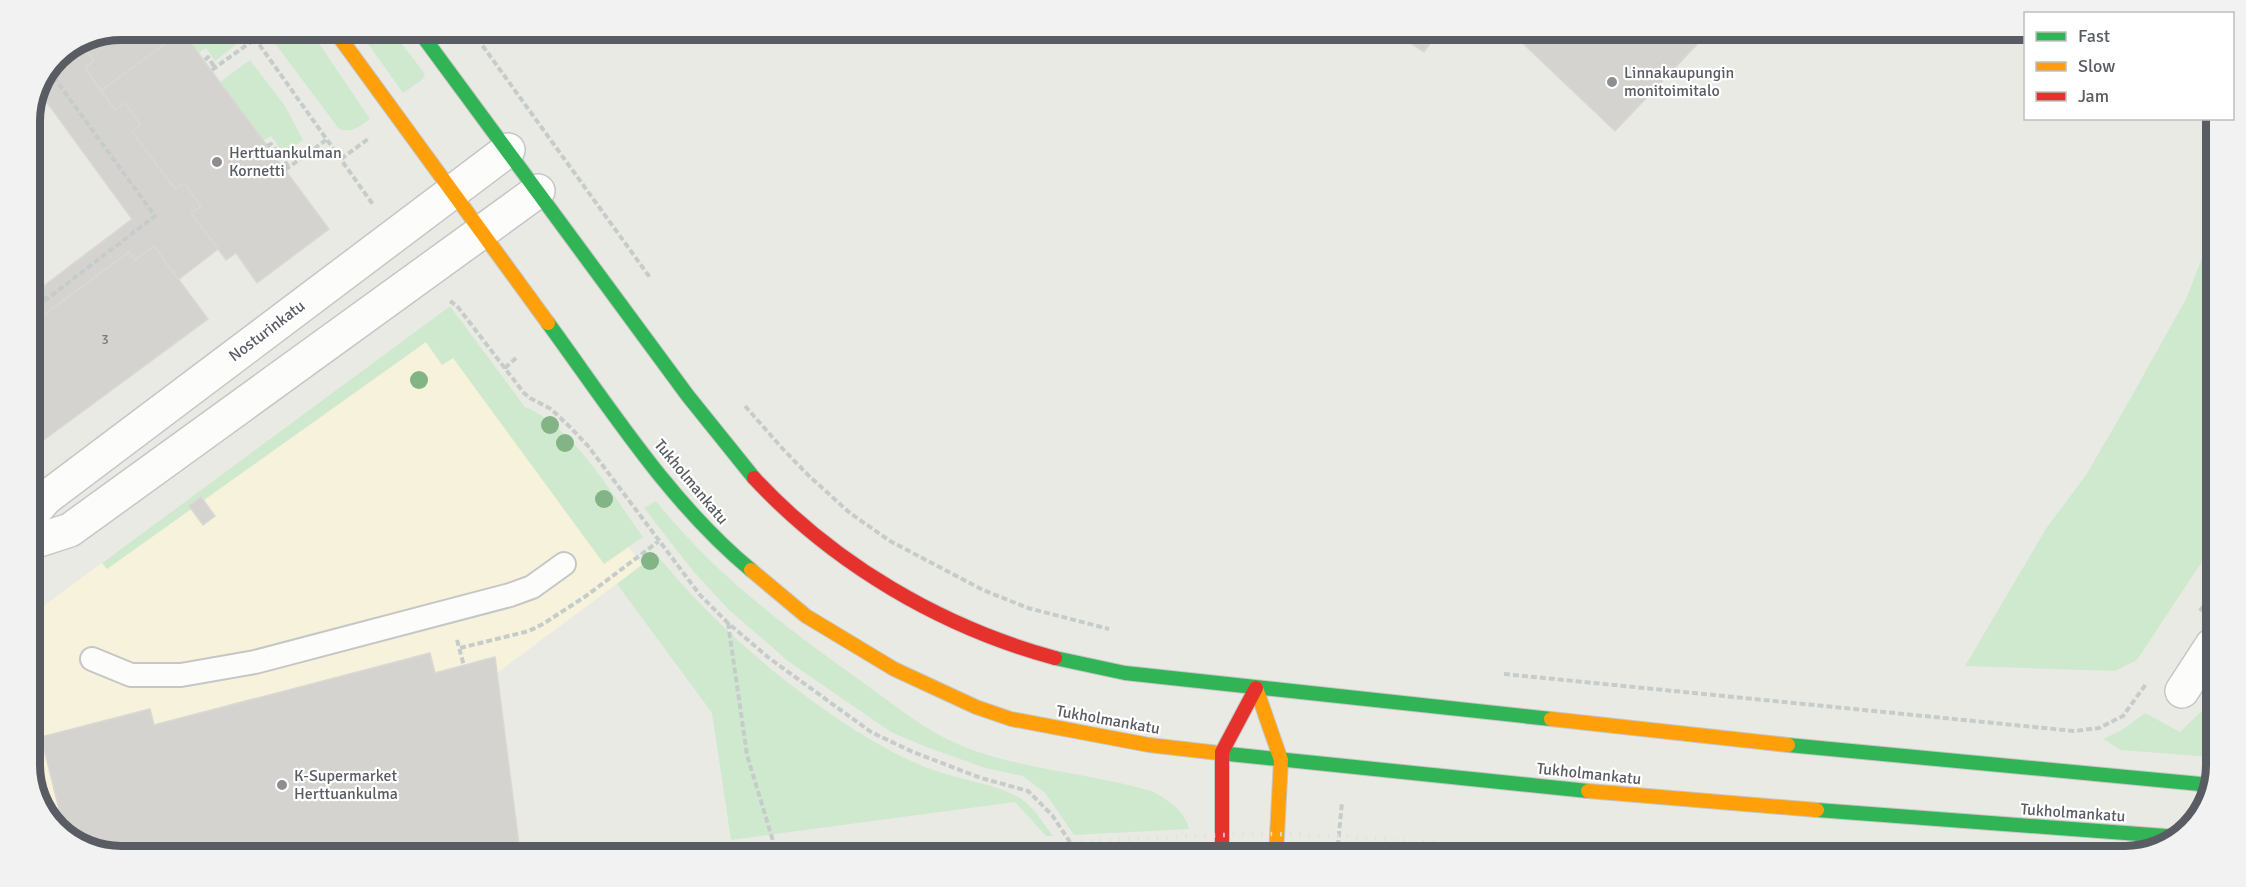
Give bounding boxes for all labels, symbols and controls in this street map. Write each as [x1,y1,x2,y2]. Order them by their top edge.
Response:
legend [2024,12,2234,120]
text: Fast [2078,25,2110,47]
text: Slow [2078,55,2115,77]
place label: Linnakaupungin monitoimitalo [1624,63,1734,101]
marker: Linnakaupungin monitoimitalo [1605,75,1619,89]
text: Jam [2078,85,2109,107]
place label: Herttuankulman Kornetti [229,143,342,181]
marker: Herttuankulman Kornetti [210,155,224,169]
street label: Nosturinkatu [225,296,309,366]
house number: 3 [101,331,109,348]
street label: Tukholmankatu [650,435,732,529]
street label: Tukholmankatu [1055,701,1161,739]
street label: Tukholmankatu [1536,759,1642,789]
place label: K-Supermarket Herttuankulma [294,766,398,804]
marker: K-Supermarket Herttuankulma [275,778,289,792]
street label: Tukholmankatu [2020,799,2126,827]

